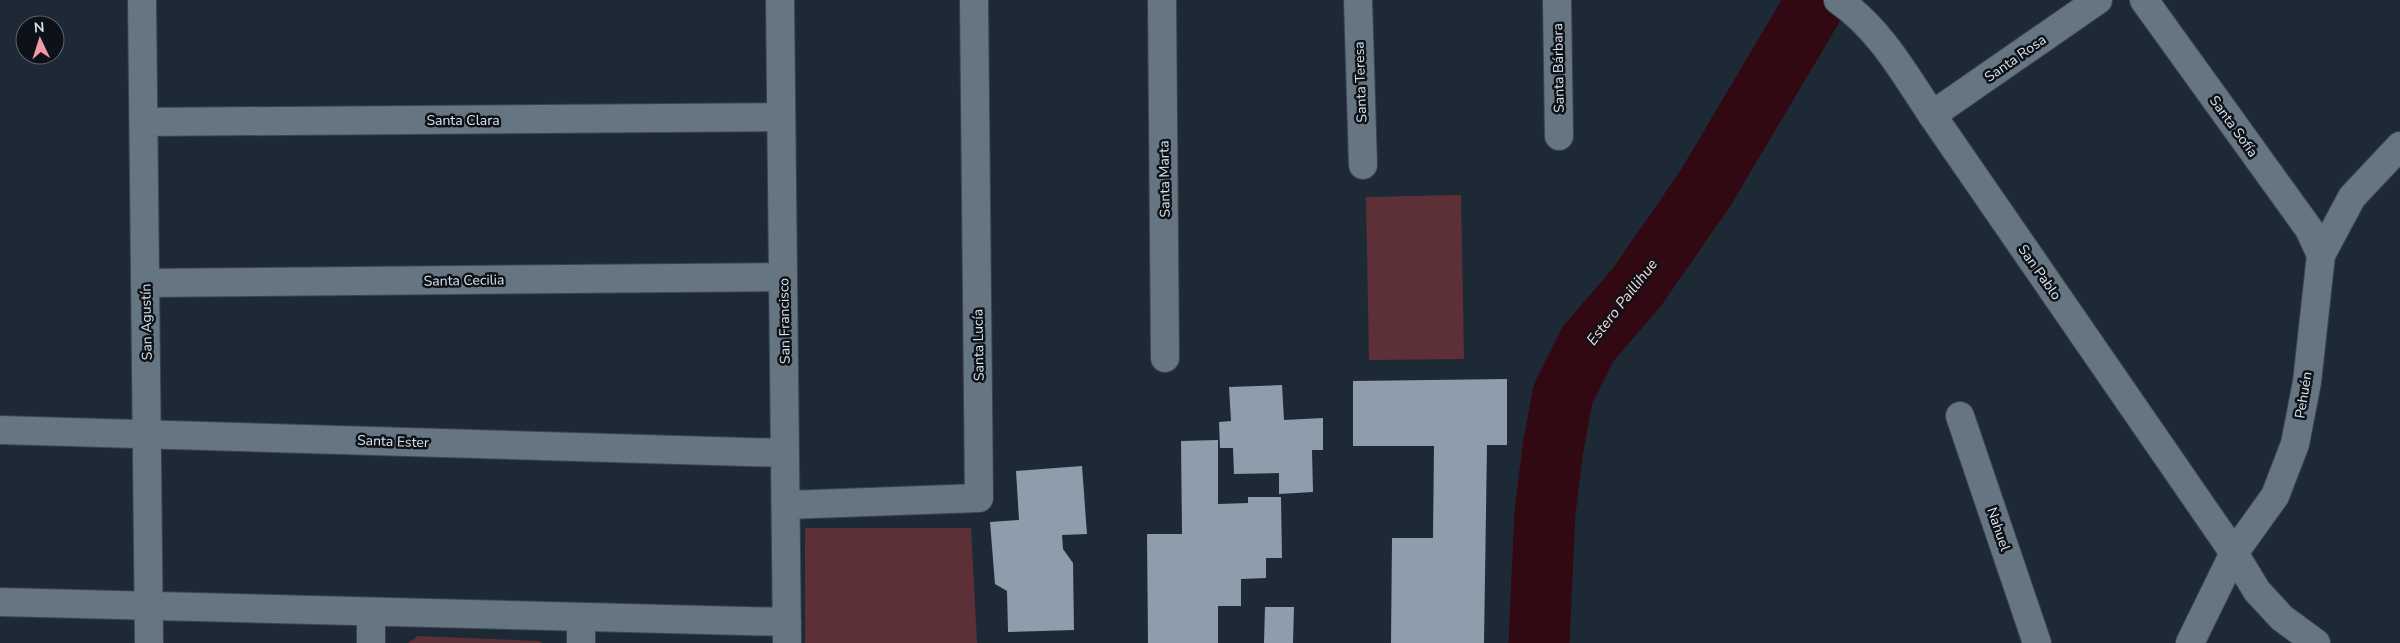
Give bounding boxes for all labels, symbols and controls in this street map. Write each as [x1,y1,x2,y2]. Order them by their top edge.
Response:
north arrow [15,15,65,65]
text: N [33,18,45,37]
street label: Santa Bárbara [1548,23,1569,113]
street label: Santa Rosa [1981,30,2050,87]
street label: Santa Teresa [1350,41,1371,123]
street label: Santa Sofía [2205,92,2262,161]
street label: Santa Clara [426,111,500,130]
street label: Santa Marta [1154,140,1175,218]
street label: San Pablo [2014,241,2066,304]
water label: Estero Paillihue [1582,255,1662,349]
street label: Santa Cecilia [423,270,505,291]
street label: San Francisco [774,278,795,364]
street label: San Agustín [136,284,157,360]
street label: Santa Lucía [968,309,989,381]
street label: Pehuén [2290,370,2317,420]
street label: Santa Ester [357,431,429,452]
street label: Nahuel [1982,505,2015,554]

